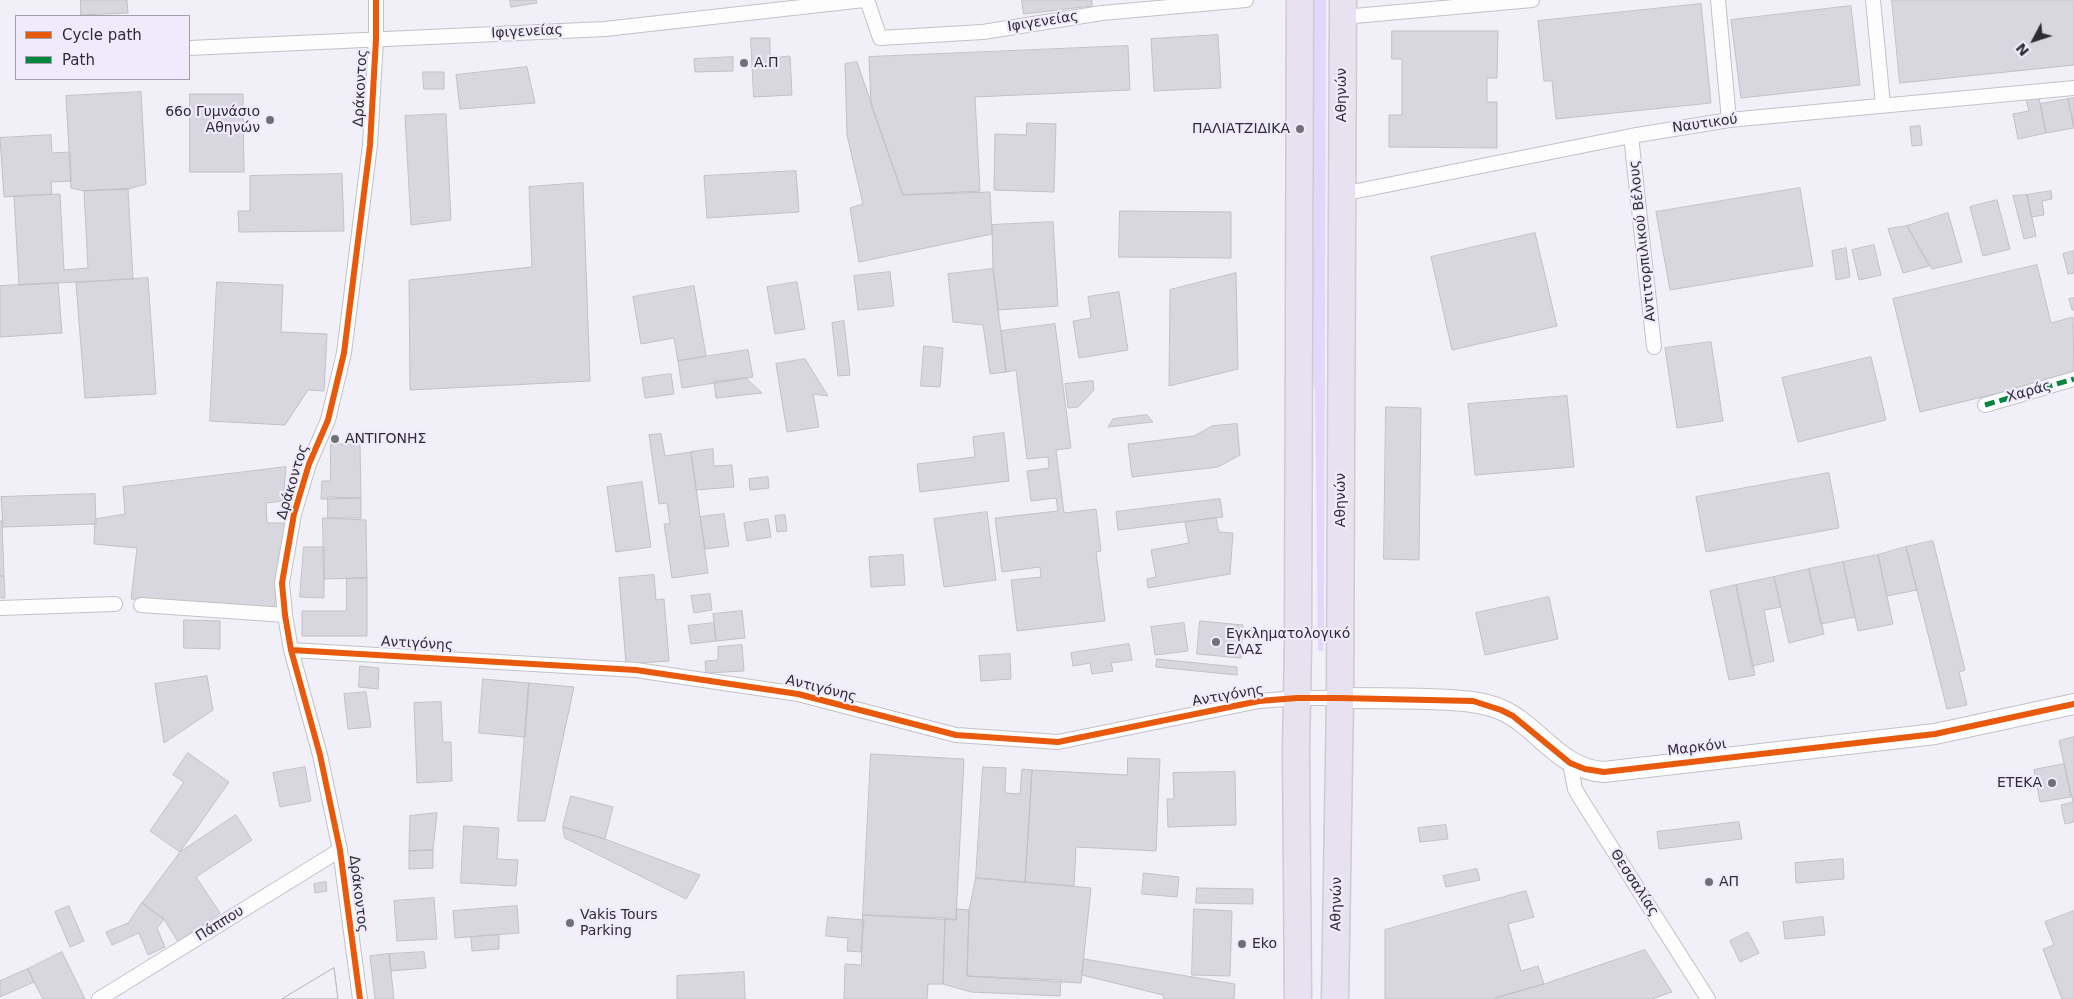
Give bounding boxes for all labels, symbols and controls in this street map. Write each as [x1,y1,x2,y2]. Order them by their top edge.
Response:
street label: Ιφιγενείας [1006,8,1080,36]
legend [15,15,190,80]
north arrow [2009,15,2059,65]
street label: Ιφιγενείας [491,22,563,42]
text: Cycle path [62,26,142,44]
text: N [2013,40,2032,59]
street label: Δράκοντος [351,49,371,127]
text: Path [62,51,95,69]
place label: Α.Π [754,55,779,71]
marker: Α.Π [738,57,750,69]
street label: Αθηνών [1334,68,1350,122]
place label: 66ο Γυμνάσιο Αθηνών [165,104,260,136]
street label: Ναυτικού [1671,111,1739,137]
marker: 66ο Γυμνάσιο Αθηνών [264,114,276,126]
place label: ΠΑΛΙΑΤΖΙΔΙΚΑ [1192,121,1290,137]
marker: ΠΑΛΙΑΤΖΙΔΙΚΑ [1294,123,1306,135]
street label: Αντιτορπιλικού Βέλους [1626,159,1660,323]
street label: Χαράς [2005,378,2053,406]
place label: ΑΝΤΙΓΟΝΗΣ [345,431,426,447]
marker: ΑΝΤΙΓΟΝΗΣ [329,433,341,445]
street label: Δράκοντος [274,442,312,522]
street label: Αθηνών [1333,473,1349,527]
place label: Εγκληματολογικό ΕΛΑΣ [1226,626,1350,658]
street label: Αντιγόνης [380,634,454,654]
marker: Εγκληματολογικό ΕΛΑΣ [1210,636,1222,648]
street label: Αντιγόνης [784,672,858,706]
street label: Αντιγόνης [1191,681,1265,711]
street label: Μαρκόνι [1666,736,1728,760]
place label: ΕΤΕΚΑ [1997,775,2042,791]
marker: ΕΤΕΚΑ [2046,777,2058,789]
street label: Θεσσαλίας [1606,847,1662,919]
street label: Δράκοντος [345,854,371,934]
place label: ΑΠ [1719,874,1739,890]
marker: ΑΠ [1703,876,1715,888]
street label: Αθηνών [1328,877,1346,931]
street label: Πάππου [193,903,247,945]
place label: Vakis Tours Parking [580,907,657,940]
marker: Vakis Tours Parking [564,917,576,929]
place label: Eko [1252,936,1277,952]
marker: Eko [1236,938,1248,950]

